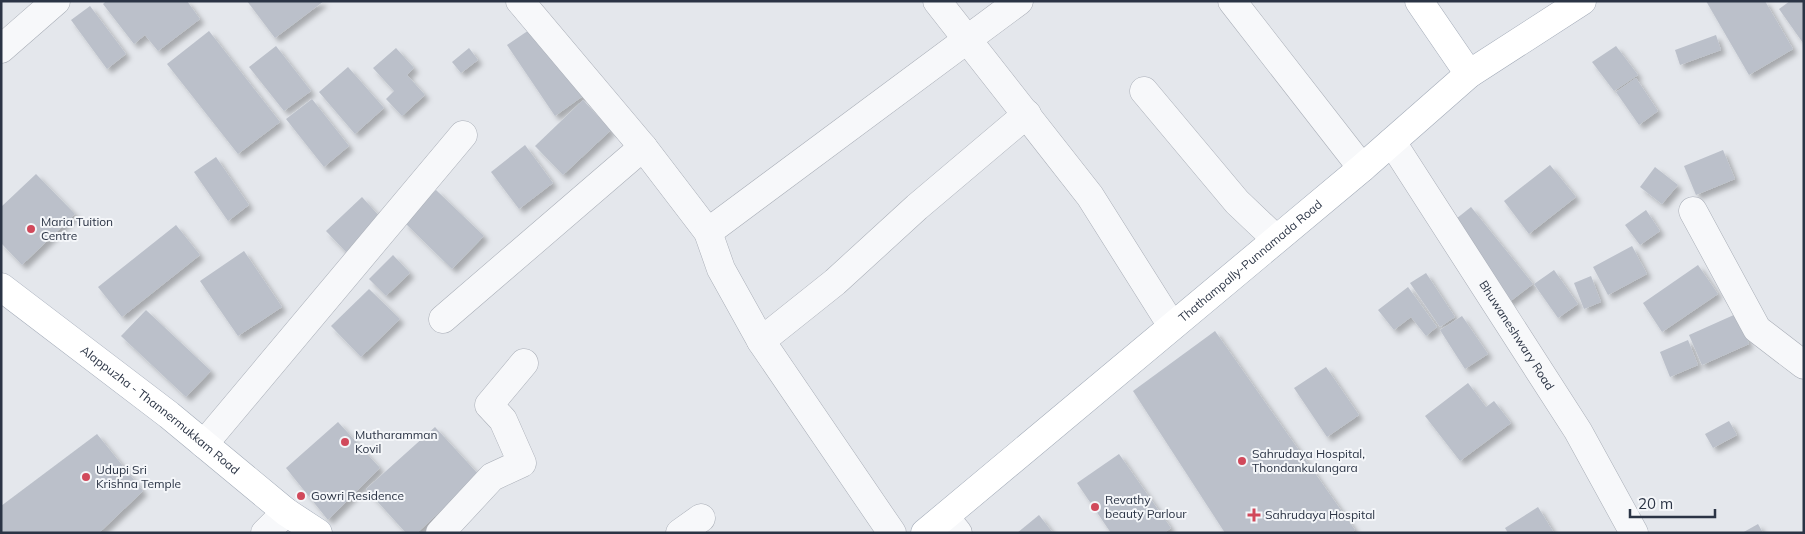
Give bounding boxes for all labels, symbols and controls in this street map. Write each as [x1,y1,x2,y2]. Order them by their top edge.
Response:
street label: Thathampally-Punnamada Road [1175,197,1325,325]
place label: Maria Tuition Centre [41,214,113,243]
marker: Maria Tuition Centre [25,223,37,235]
street label: Bhuwaneshwary Road [1476,278,1558,393]
street label: Alappuzha - Thannermukkam Road [78,342,243,477]
place label: Mutharamman Kovil [355,427,437,456]
marker: Mutharamman Kovil [339,436,351,448]
place label: Sahrudaya Hospital, Thondankulangara [1252,446,1365,475]
marker: Sahrudaya Hospital, Thondankulangara [1236,455,1248,467]
place label: Udupi Sri Krishna Temple [96,462,181,491]
marker: Udupi Sri Krishna Temple [80,471,92,483]
scale bar [1630,486,1715,518]
place label: Gowri Residence [311,488,404,503]
marker: Gowri Residence [295,490,307,502]
place label: Revathy beauty Parlour [1105,492,1187,521]
text: 20 m [1638,494,1673,513]
marker: Revathy beauty Parlour [1089,501,1101,513]
place label: Sahrudaya Hospital [1265,507,1375,522]
marker: Sahrudaya Hospital [1247,508,1261,522]

